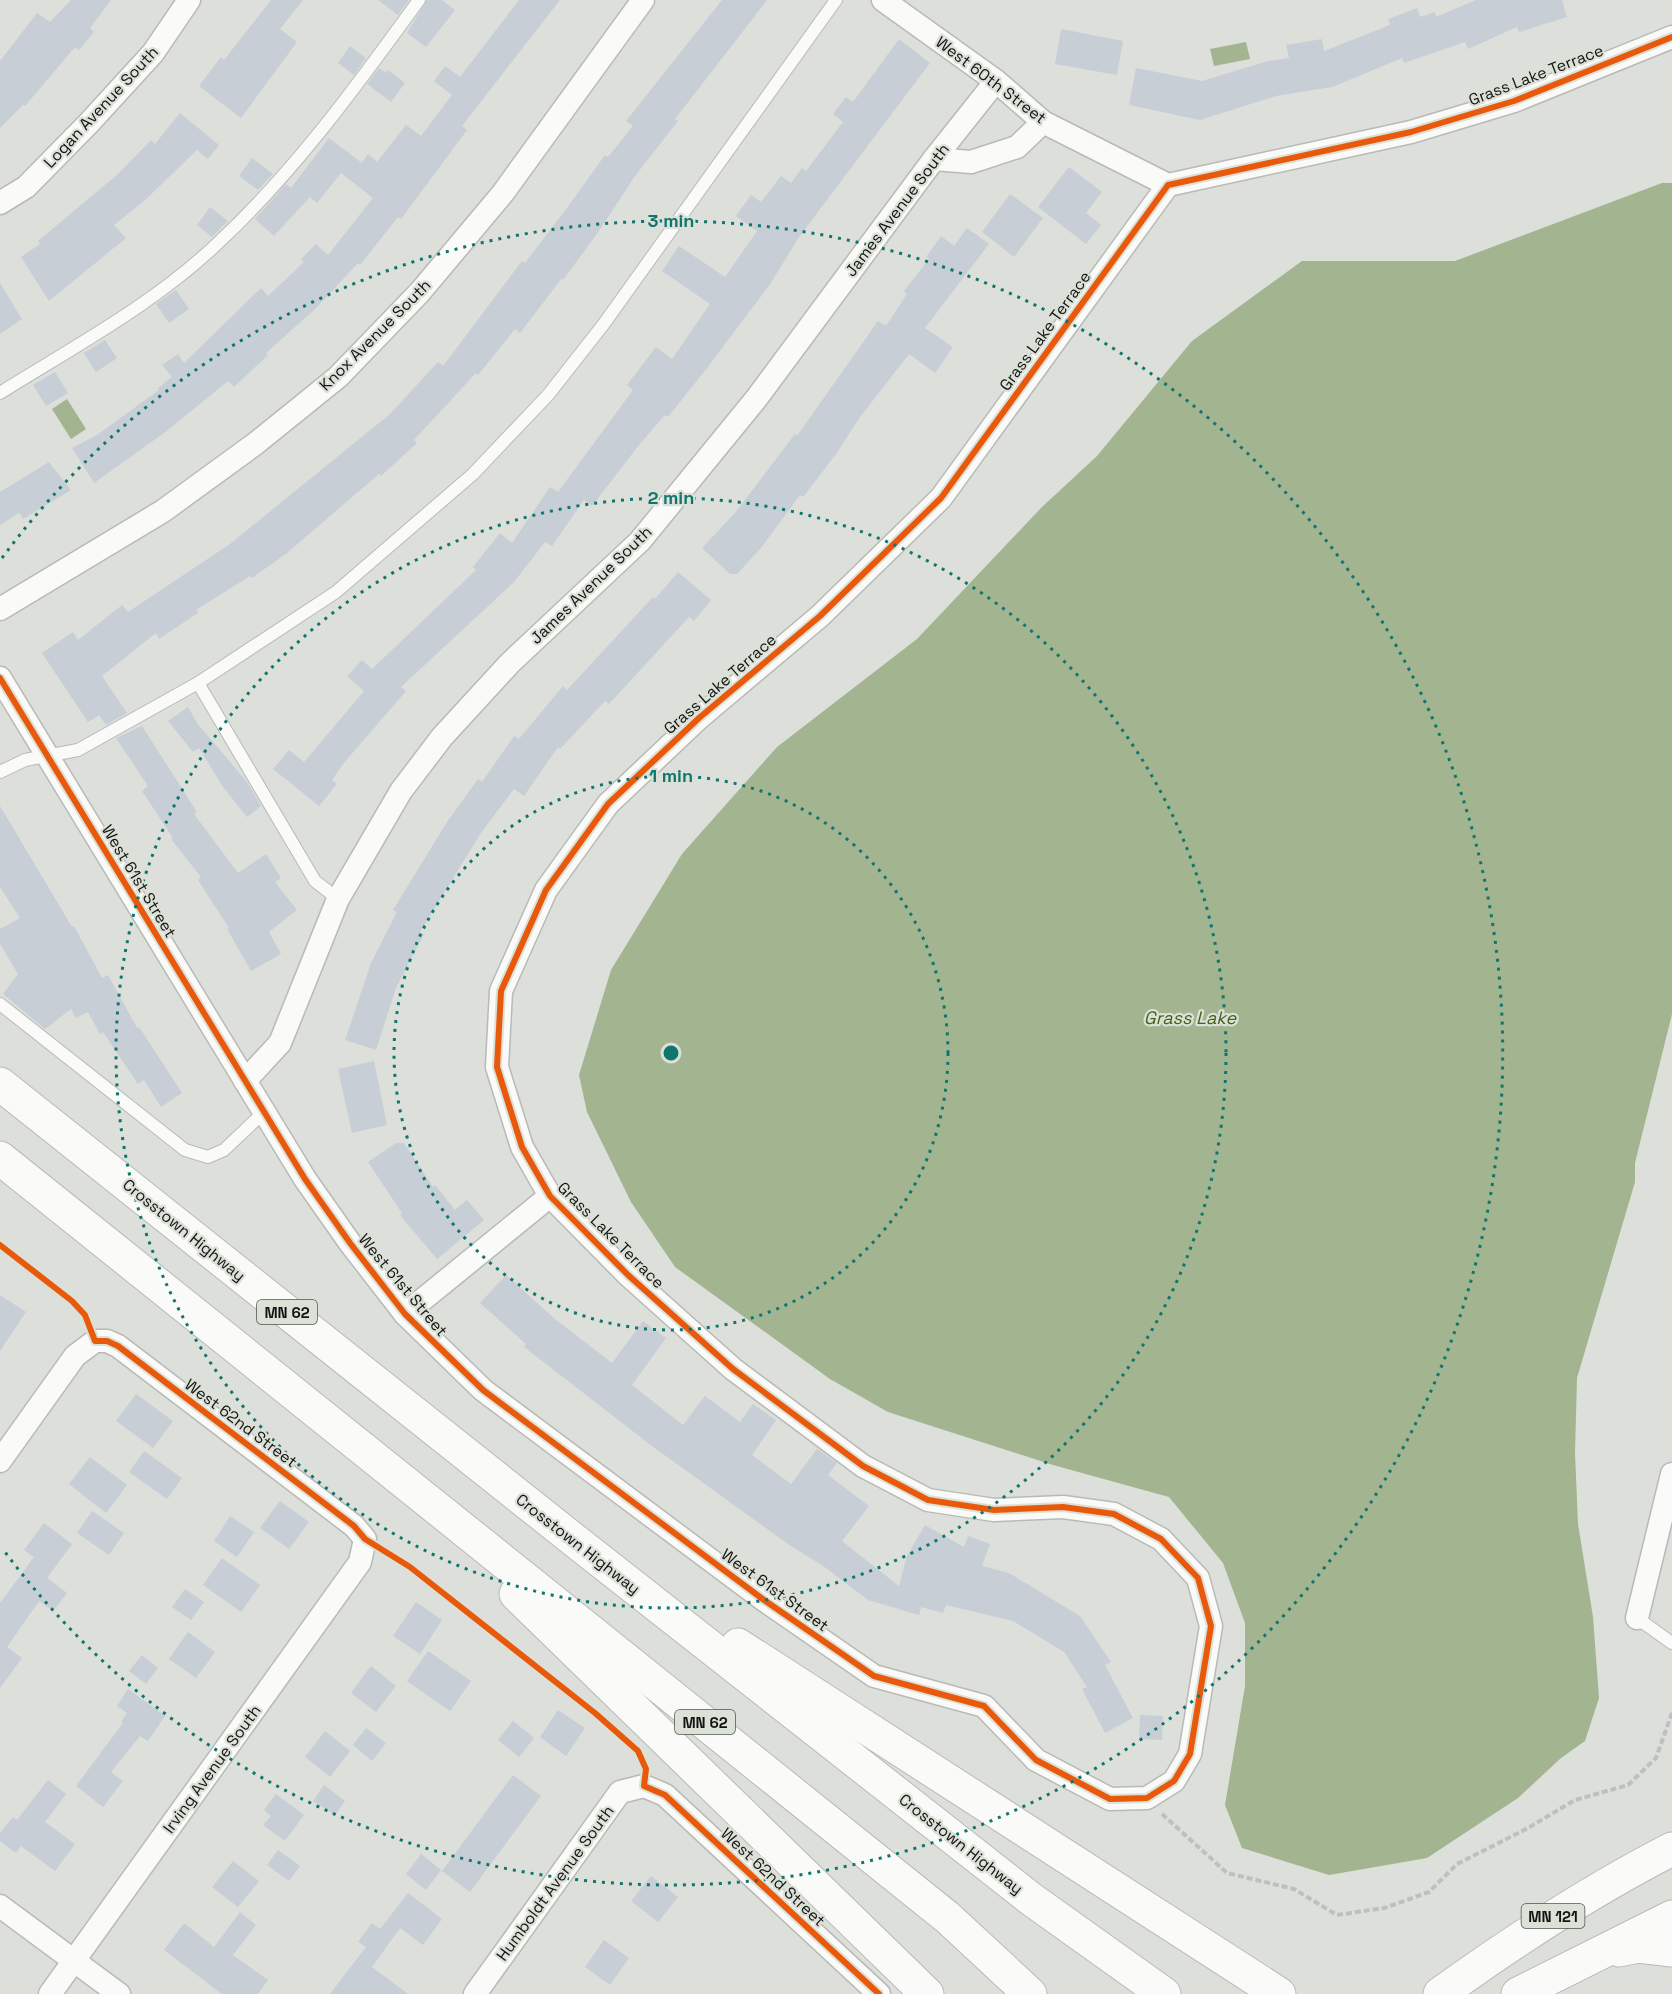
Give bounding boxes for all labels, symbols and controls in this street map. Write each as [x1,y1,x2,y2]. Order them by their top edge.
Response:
street label: West 60th Street [931,32,1051,128]
street label: Grass Lake Terrace [1466,40,1606,110]
street label: Logan Avenue South [39,42,163,172]
street label: James Avenue South [840,139,954,281]
text: 3 min [648,209,694,232]
street label: Grass Lake Terrace [995,267,1095,395]
street label: Knox Avenue South [315,275,435,395]
text: 2 min [648,486,694,509]
street label: James Avenue South [526,521,656,649]
street label: Grass Lake Terrace [659,629,781,739]
text: 1 min [649,764,693,787]
street label: West 61st Street [97,821,181,941]
water label: Grass Lake [1144,1006,1237,1029]
centre of rings [661,1043,681,1063]
street label: Crosstown Highway [118,1174,250,1286]
street label: Grass Lake Terrace [553,1177,669,1293]
street label: West 61st Street [354,1229,452,1341]
road number: MN 62 [257,1300,317,1324]
street label: West 62nd Street [181,1374,301,1472]
street label: Crosstown Highway [512,1489,644,1599]
street label: West 61st Street [717,1544,833,1636]
street label: Irving Avenue South [158,1701,266,1837]
road number: MN 62 [675,1710,735,1734]
street label: Crosstown Highway [895,1789,1027,1899]
street label: Humboldt Avenue South [492,1801,618,1965]
street label: West 62nd Street [716,1823,830,1931]
road number: MN 121 [1522,1904,1584,1928]

